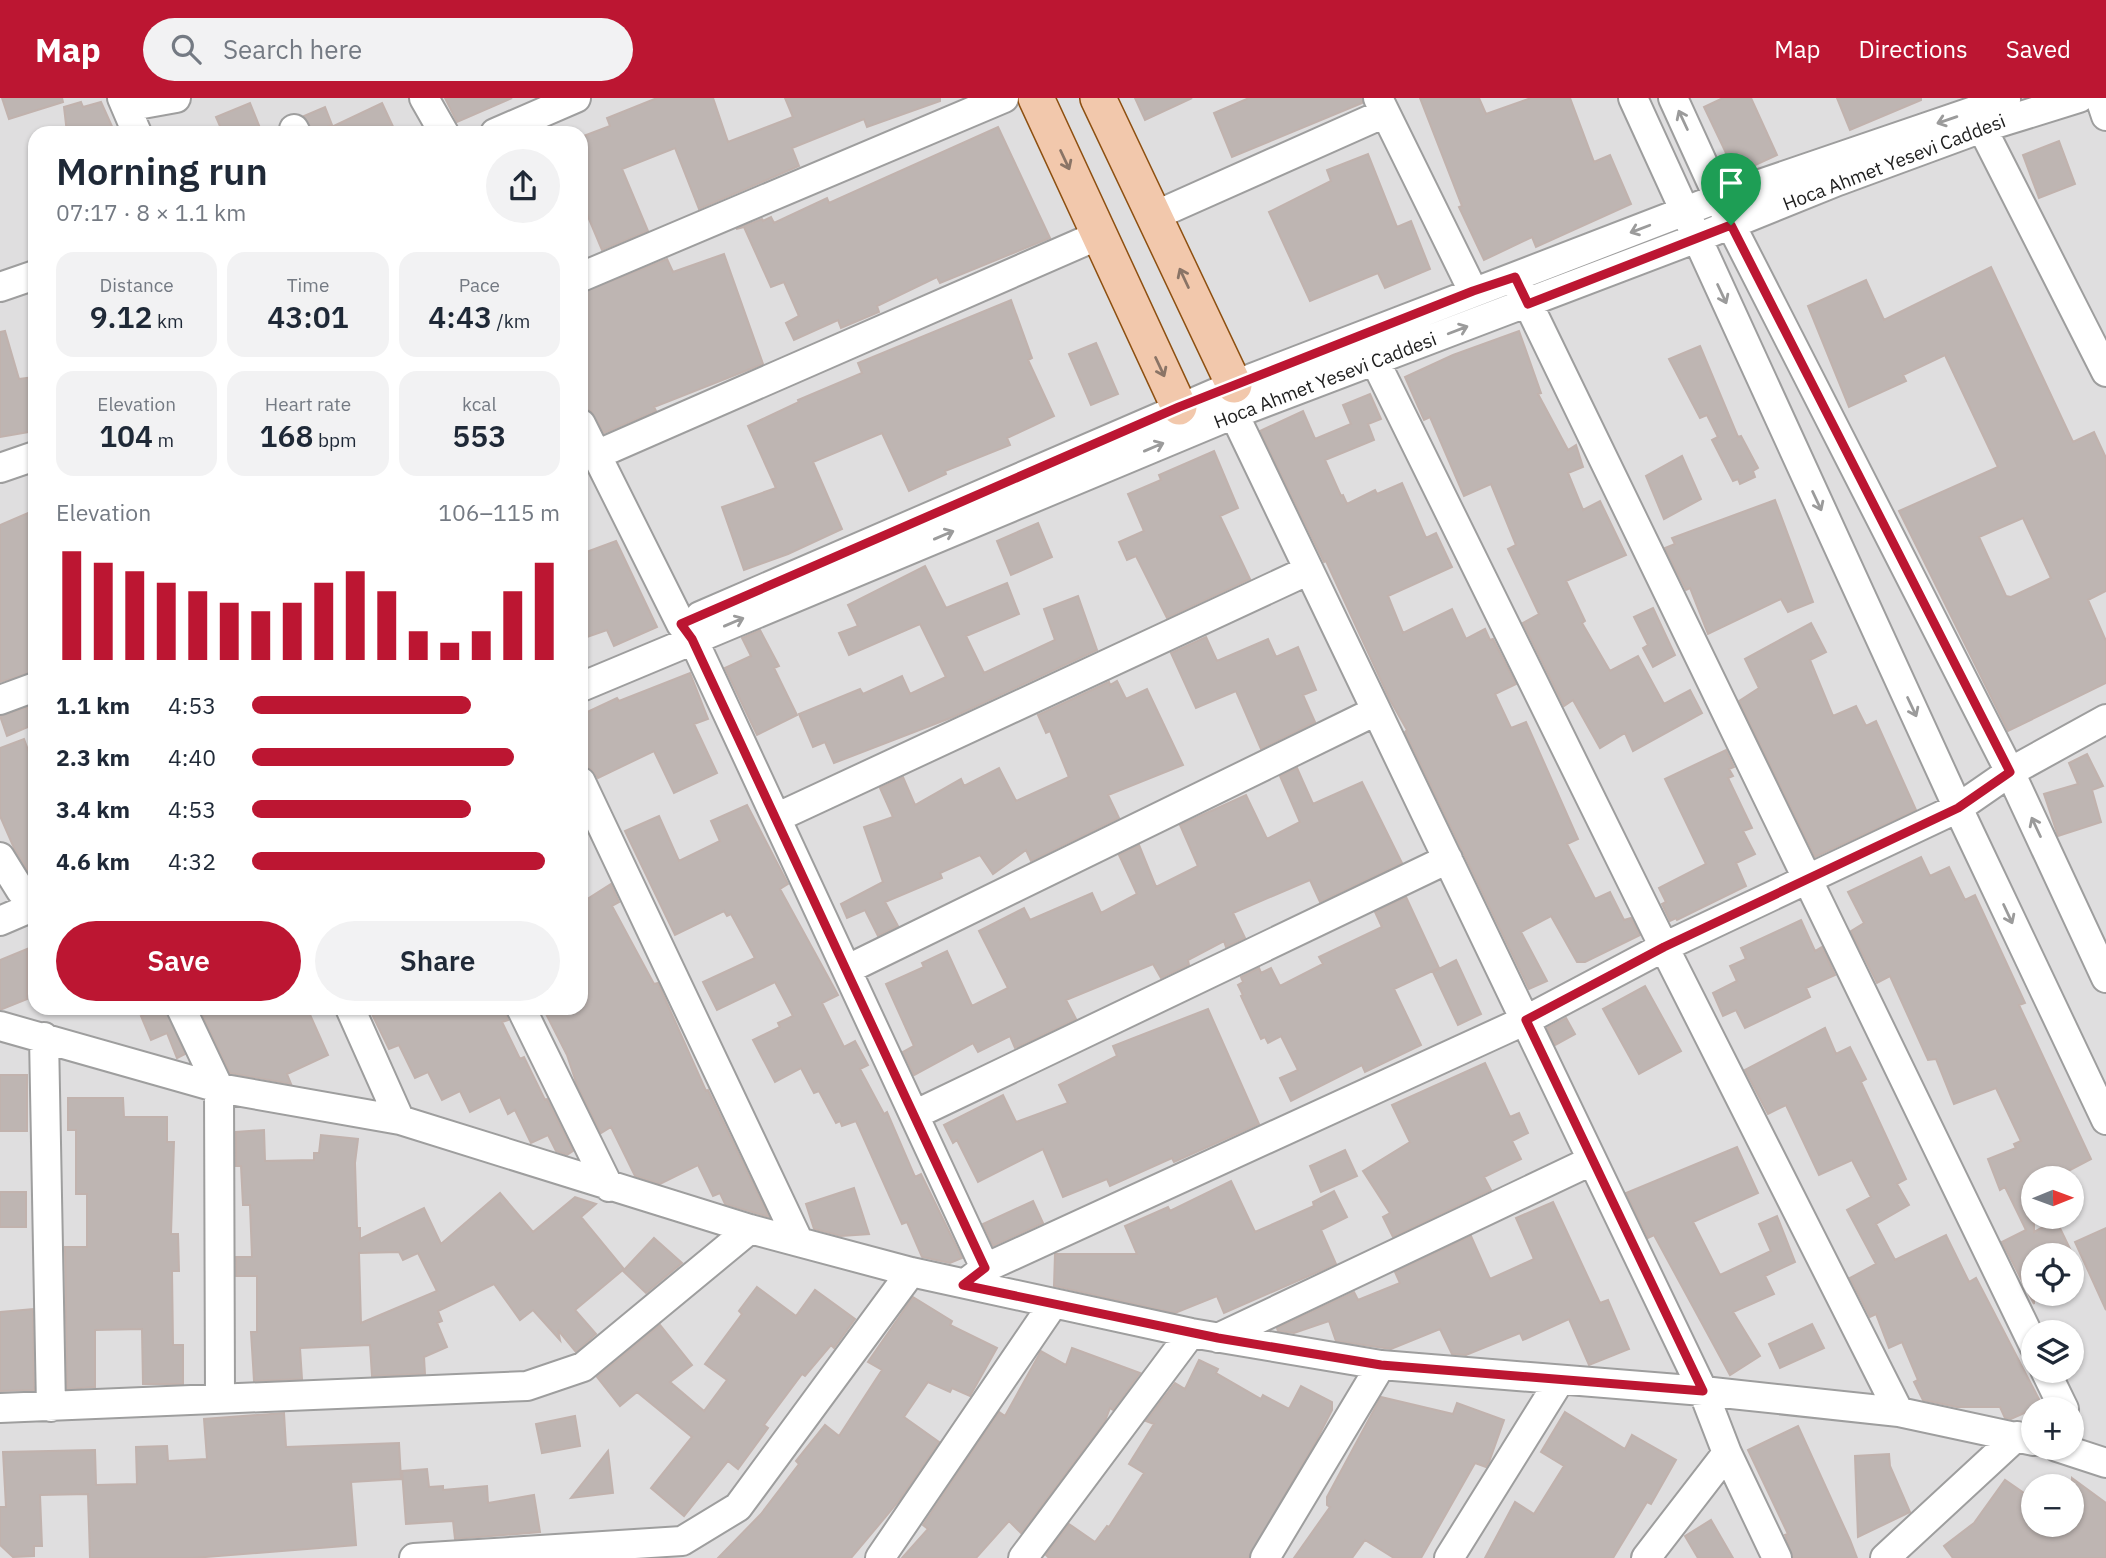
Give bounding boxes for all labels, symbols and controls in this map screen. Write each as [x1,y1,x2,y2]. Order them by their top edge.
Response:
search box [143,18,633,81]
text: Map [35,28,101,71]
icon: search [167,30,205,68]
text: Search here [223,32,362,66]
text: Map [1774,33,1820,65]
text: Directions [1858,33,1968,65]
text: Saved [2006,33,2071,65]
street label: Hoca Ahmet Yesevi Caddesi [1779,108,2009,216]
one-way arrow [1676,110,1689,131]
one-way arrow [1936,114,1958,127]
text: Morning run [56,146,268,195]
button: share [486,149,560,223]
one-way arrow [1059,149,1072,170]
pin [1701,153,1761,225]
icon: arrive [1712,164,1750,202]
text: 07:17 · 8 × 1.1 km [56,197,246,227]
one-way arrow [1630,224,1652,236]
one-way arrow [1177,268,1190,289]
text: Distance [100,273,174,297]
text: Time [287,273,329,297]
text: Pace [459,273,500,297]
one-way arrow [1716,283,1729,304]
text: 9.12 [90,297,153,336]
text: 43:01 [267,297,349,336]
text: 4:43 [428,297,492,336]
text: km [153,309,184,333]
text: /km [492,309,530,333]
one-way arrow [1446,323,1468,335]
street label: Hoca Ahmet Yesevi Caddesi [1210,326,1440,434]
one-way arrow [1154,355,1167,377]
text: Elevation [97,392,176,416]
text: Heart rate [265,392,351,416]
text: kcal [462,392,497,416]
text: 104 [99,416,153,455]
text: 168 [259,416,313,455]
text: 553 [452,416,506,455]
text: m [153,428,174,452]
text: bpm [313,428,357,452]
one-way arrow [1143,440,1165,453]
one-way arrow [1811,489,1824,511]
text: Elevation [56,497,151,527]
text: 106–115 m [438,497,560,527]
one-way arrow [933,527,955,540]
one-way arrow [723,615,744,628]
text: 1.1 km [56,690,130,720]
text: 4:53 [168,690,216,720]
one-way arrow [1906,696,1919,718]
text: 2.3 km [56,742,130,772]
text: 4:40 [168,742,216,772]
text: 3.4 km [56,794,130,824]
text: 4:53 [168,794,216,824]
one-way arrow [2028,817,2042,838]
text: 4.6 km [56,846,130,876]
text: 4:32 [168,846,216,876]
one-way arrow [2002,903,2015,924]
button: Save [56,921,301,1001]
button: Share [315,921,560,1001]
north arrow [2021,1166,2084,1228]
map controls [2021,1166,2084,1537]
button: locate [2021,1243,2084,1306]
button: layers [2021,1320,2084,1383]
button: + [2021,1397,2084,1460]
button: − [2021,1474,2084,1537]

